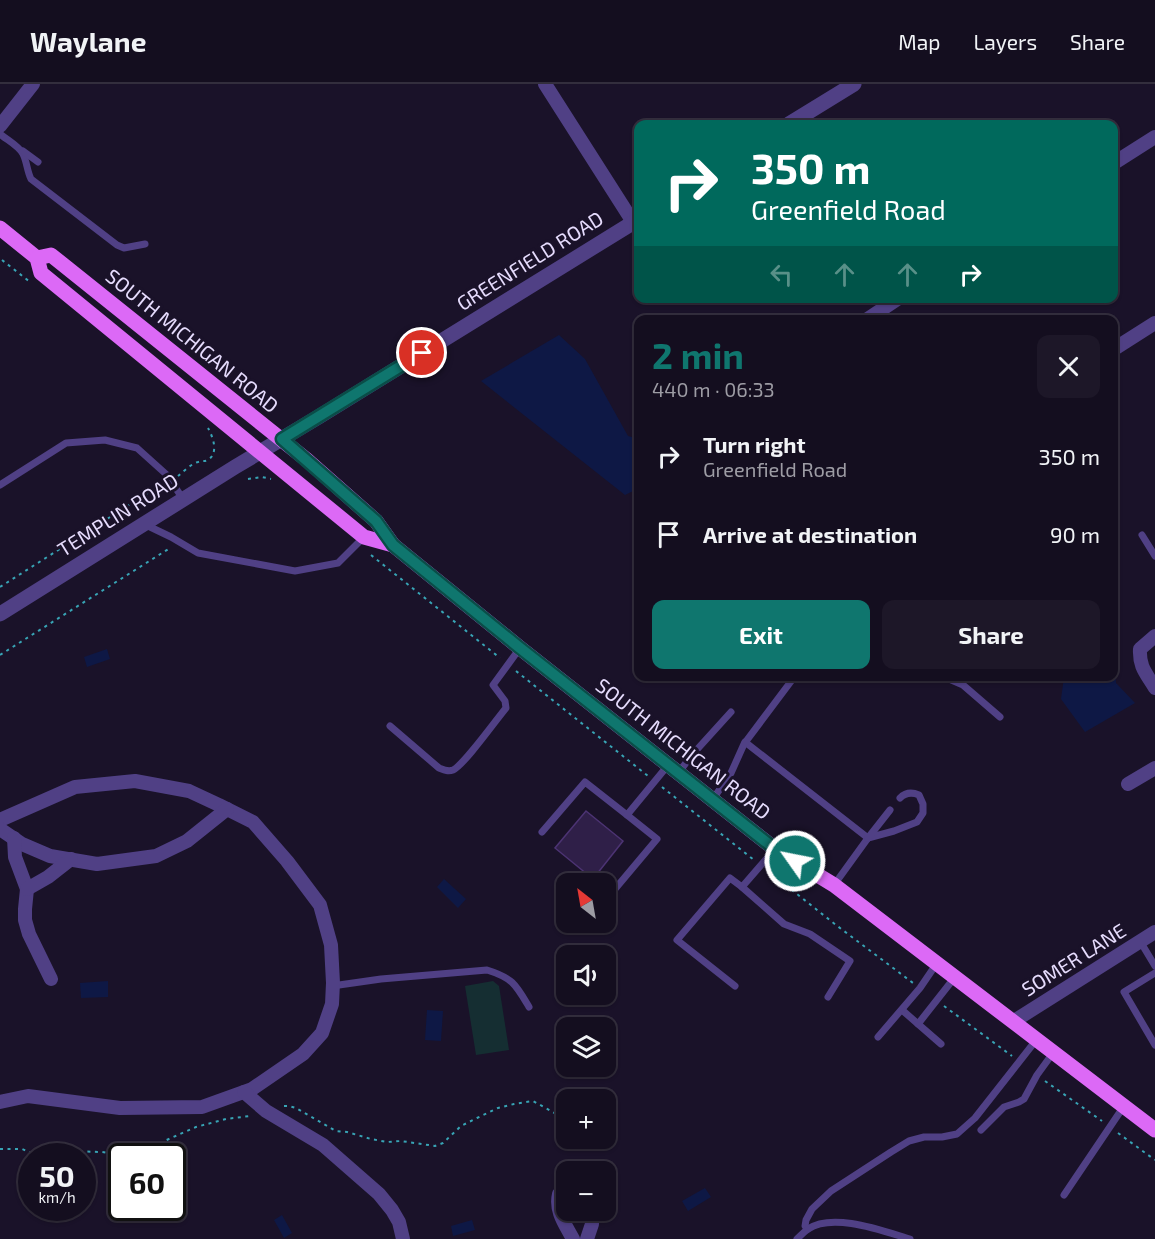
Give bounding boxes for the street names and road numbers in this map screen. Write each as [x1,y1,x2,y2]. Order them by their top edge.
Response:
street label: GREENFIELD ROAD [452,205,607,315]
street label: SOUTH MICHIGAN ROAD [102,263,284,417]
street label: TEMPLIN ROAD [53,468,182,561]
street label: SOUTH MICHIGAN ROAD [591,673,776,824]
street label: SOMER LANE [1017,918,1130,1001]

